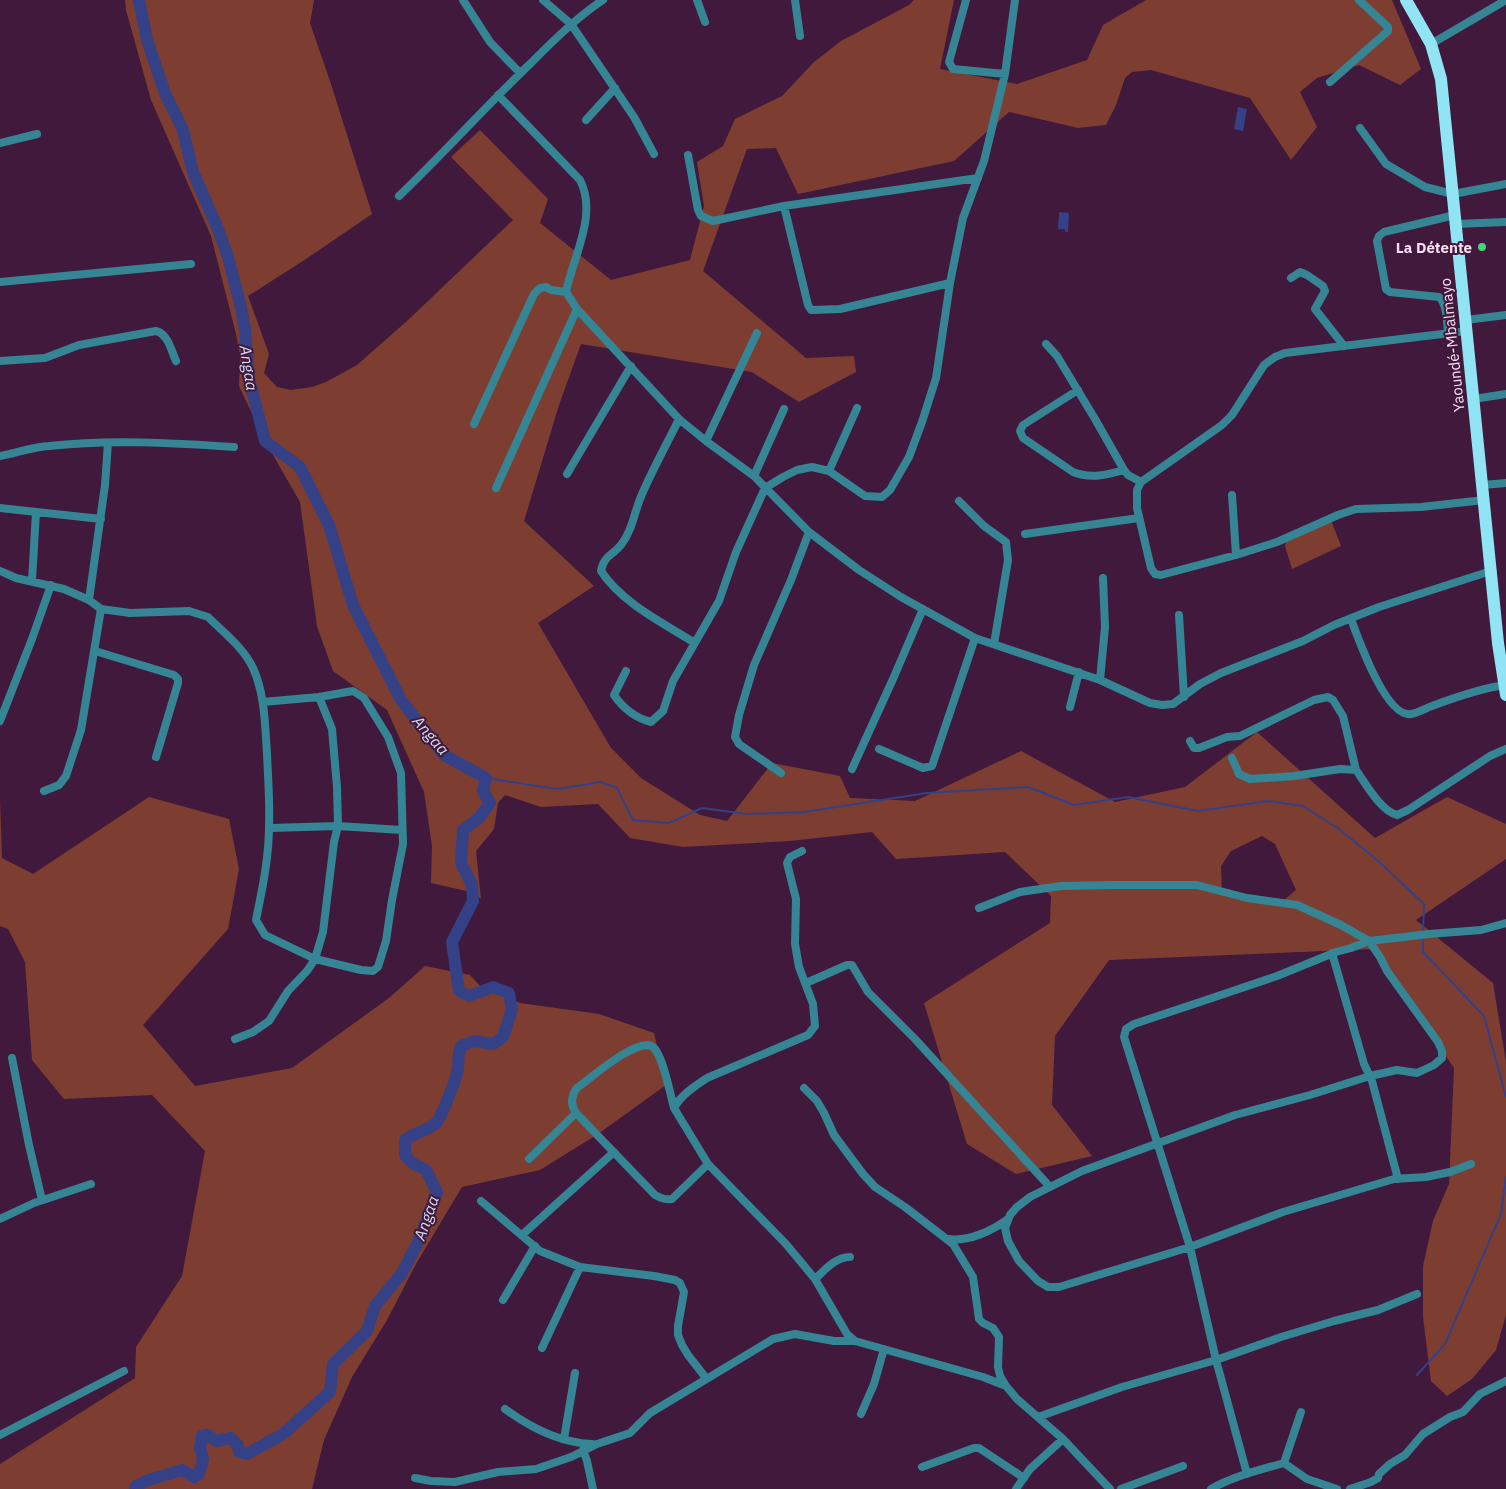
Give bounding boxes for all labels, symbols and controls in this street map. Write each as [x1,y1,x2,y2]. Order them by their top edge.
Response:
place label: La Détente [1396,238,1472,257]
marker: La Détente [1476,241,1488,253]
street label: Yaoundé-Mbalmayo [1436,277,1468,413]
water label: Angaa [235,343,262,392]
water label: Angaa [408,710,454,759]
water label: Angaa [409,1193,443,1244]

